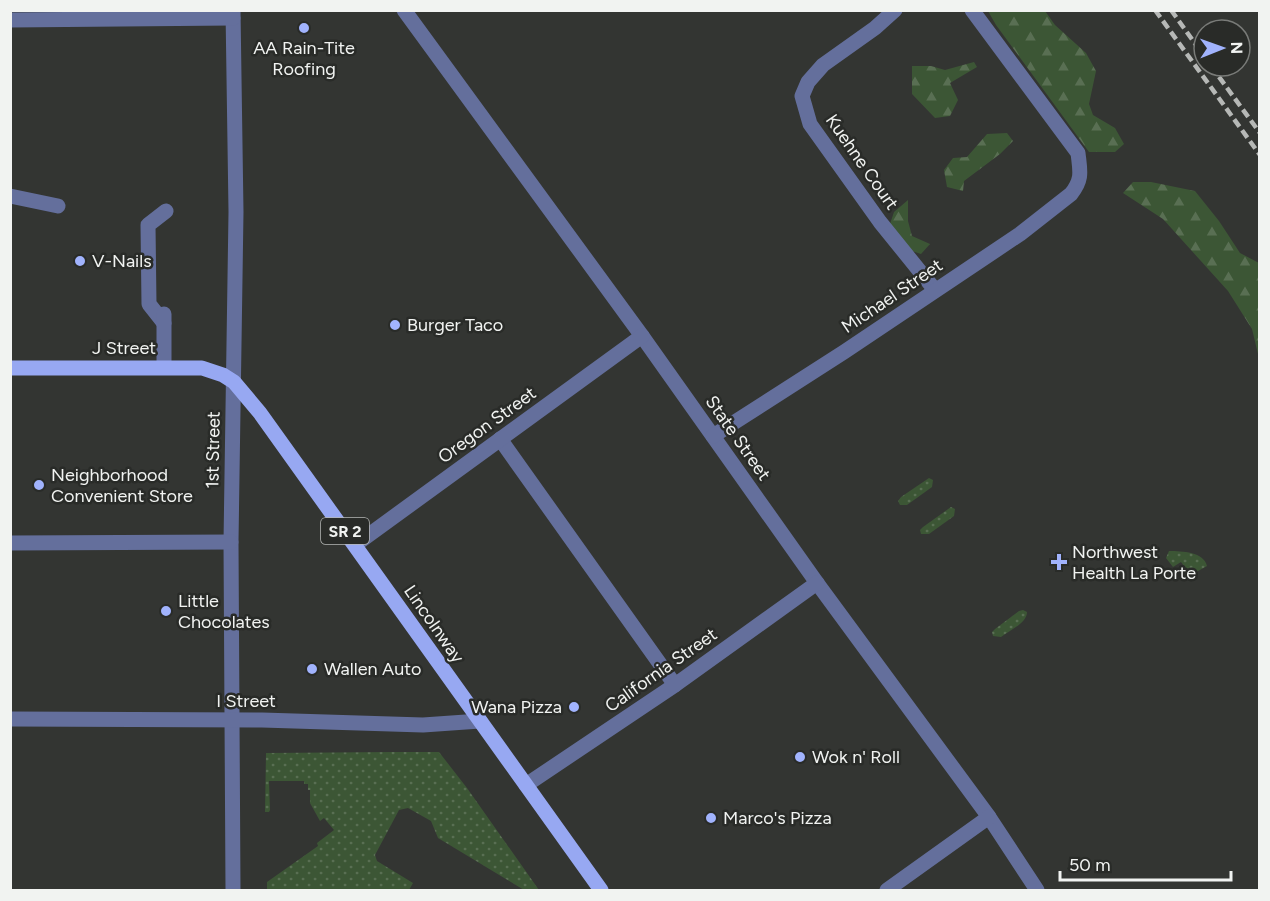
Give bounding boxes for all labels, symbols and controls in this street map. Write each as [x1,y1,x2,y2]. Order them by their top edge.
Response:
north arrow [1192,18,1252,78]
marker: AA Rain-Tite Roofing [297,21,311,35]
place label: AA Rain-Tite Roofing [253,37,355,80]
text: N [1227,41,1246,54]
street label: Kuehne Court [821,110,903,214]
place label: V-Nails [92,250,152,272]
marker: V-Nails [73,254,87,268]
street label: Michael Street [837,254,947,338]
place label: Burger Taco [407,314,503,336]
marker: Burger Taco [388,318,402,332]
street label: J Street [92,337,156,359]
street label: Oregon Street [434,382,540,468]
street label: State Street [701,391,775,485]
street label: 1st Street [201,411,225,489]
place label: Neighborhood Convenient Store [51,464,193,507]
marker: Neighborhood Convenient Store [32,478,46,492]
road number: SR 2 [321,518,369,544]
place label: Northwest Health La Porte [1072,541,1196,584]
marker: Northwest Health La Porte [1050,553,1068,571]
street label: Lincolnway [399,581,469,668]
place label: Little Chocolates [178,590,270,633]
marker: Little Chocolates [159,604,173,618]
street label: California Street [601,623,721,717]
place label: Wallen Auto [324,658,421,680]
marker: Wallen Auto [305,662,319,676]
street label: I Street [216,690,276,712]
place label: Wana Pizza [471,696,562,718]
marker: Wana Pizza [567,700,581,714]
place label: Wok n' Roll [812,746,900,768]
marker: Wok n' Roll [793,750,807,764]
place label: Marco's Pizza [723,807,832,829]
marker: Marco's Pizza [704,811,718,825]
scale bar [1060,844,1231,882]
text: 50 m [1069,854,1111,876]

